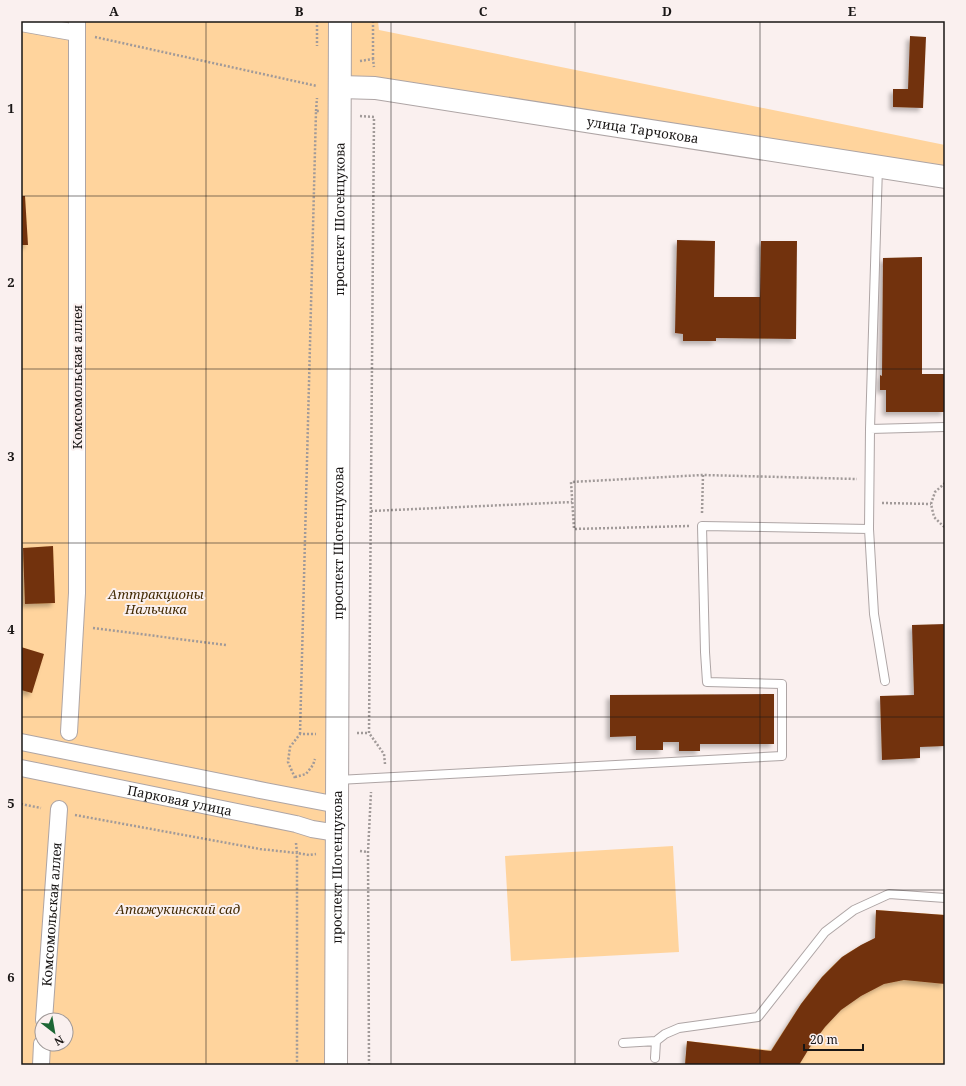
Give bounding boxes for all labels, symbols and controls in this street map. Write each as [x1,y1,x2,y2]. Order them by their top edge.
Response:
text: A [109,2,119,20]
text: B [295,2,304,20]
text: C [479,2,488,20]
text: D [662,2,672,20]
text: E [848,2,857,20]
text: 1 [7,99,15,117]
street label: улица Тарчокова [586,112,700,147]
street label: проспект Шогенцукова [330,142,349,296]
text: 2 [7,273,15,291]
street label: Комсомольская аллея [68,305,86,449]
text: 3 [7,447,15,465]
street label: проспект Шогенцукова [329,466,347,620]
park label: Аттракционы Нальчика [107,585,204,618]
text: 4 [7,620,15,638]
street label: Парковая улица [126,781,234,820]
street label: проспект Шогенцукова [327,790,346,944]
text: 5 [7,794,15,812]
street label: Комсомольская аллея [37,841,66,987]
park label: Атажукинский сад [115,900,240,918]
text: 6 [7,968,15,986]
north arrow [34,1012,74,1052]
scale bar [804,1026,863,1052]
text: 20 m [810,1031,838,1048]
text: N [52,1032,67,1050]

